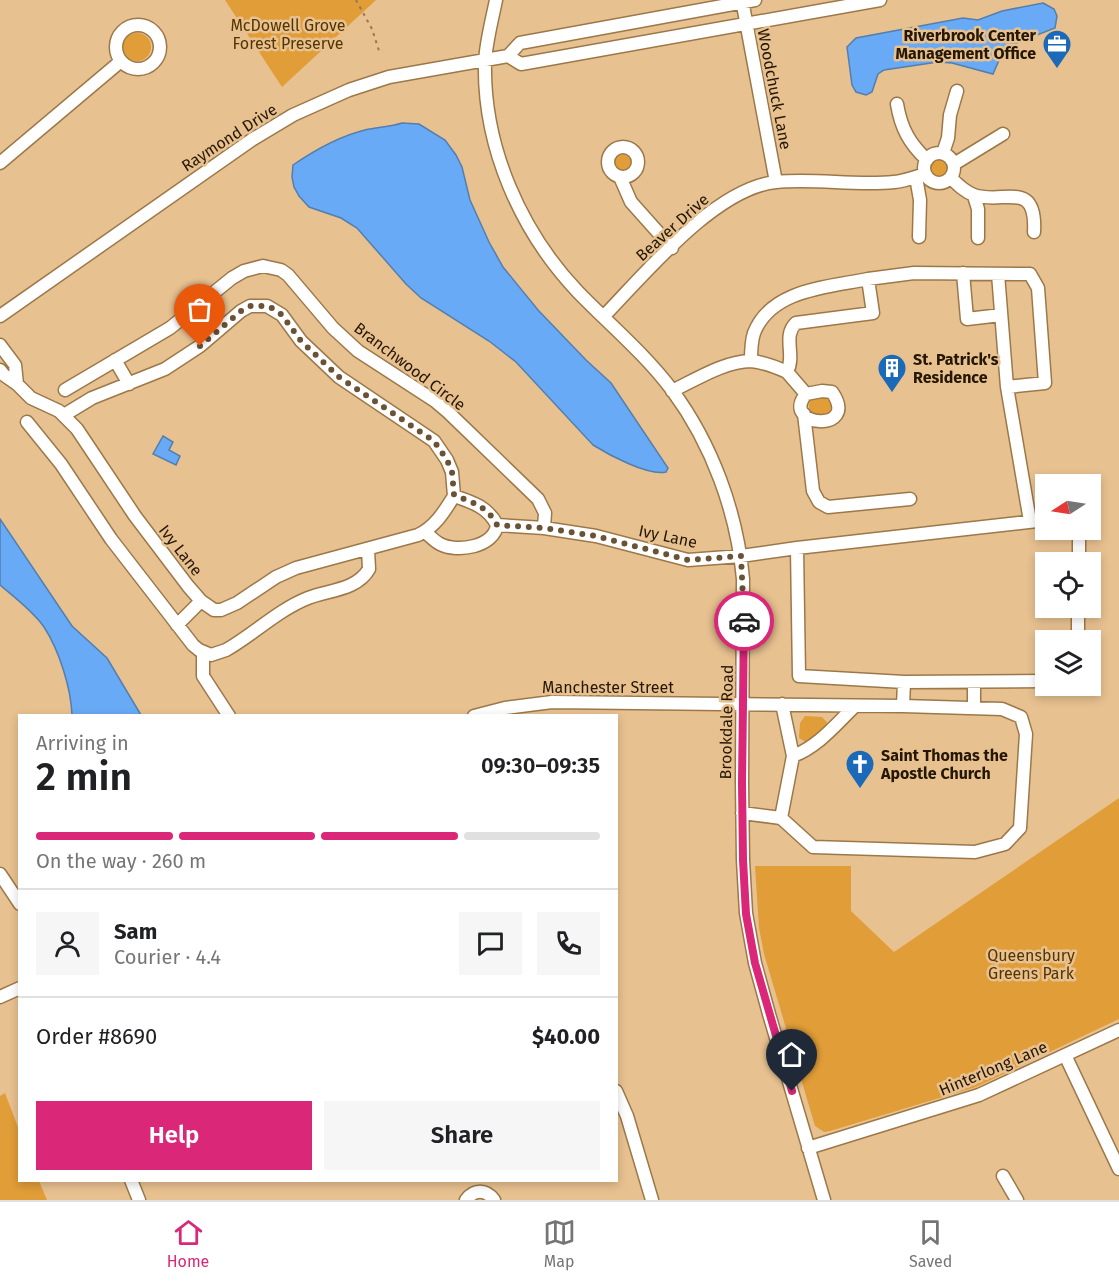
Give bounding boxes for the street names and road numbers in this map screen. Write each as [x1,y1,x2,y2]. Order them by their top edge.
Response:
street label: Woodchuck Lane [754,27,796,151]
street label: Raymond Drive [178,100,280,175]
street label: Beaver Drive [632,190,713,265]
street label: Branchwood Circle [350,318,469,414]
street label: Ivy Lane [155,521,206,580]
street label: Ivy Lane [637,521,699,552]
street label: Brookdale Road [716,664,737,780]
street label: Manchester Street [542,678,674,697]
street label: Hinterlong Lane [936,1037,1050,1100]

